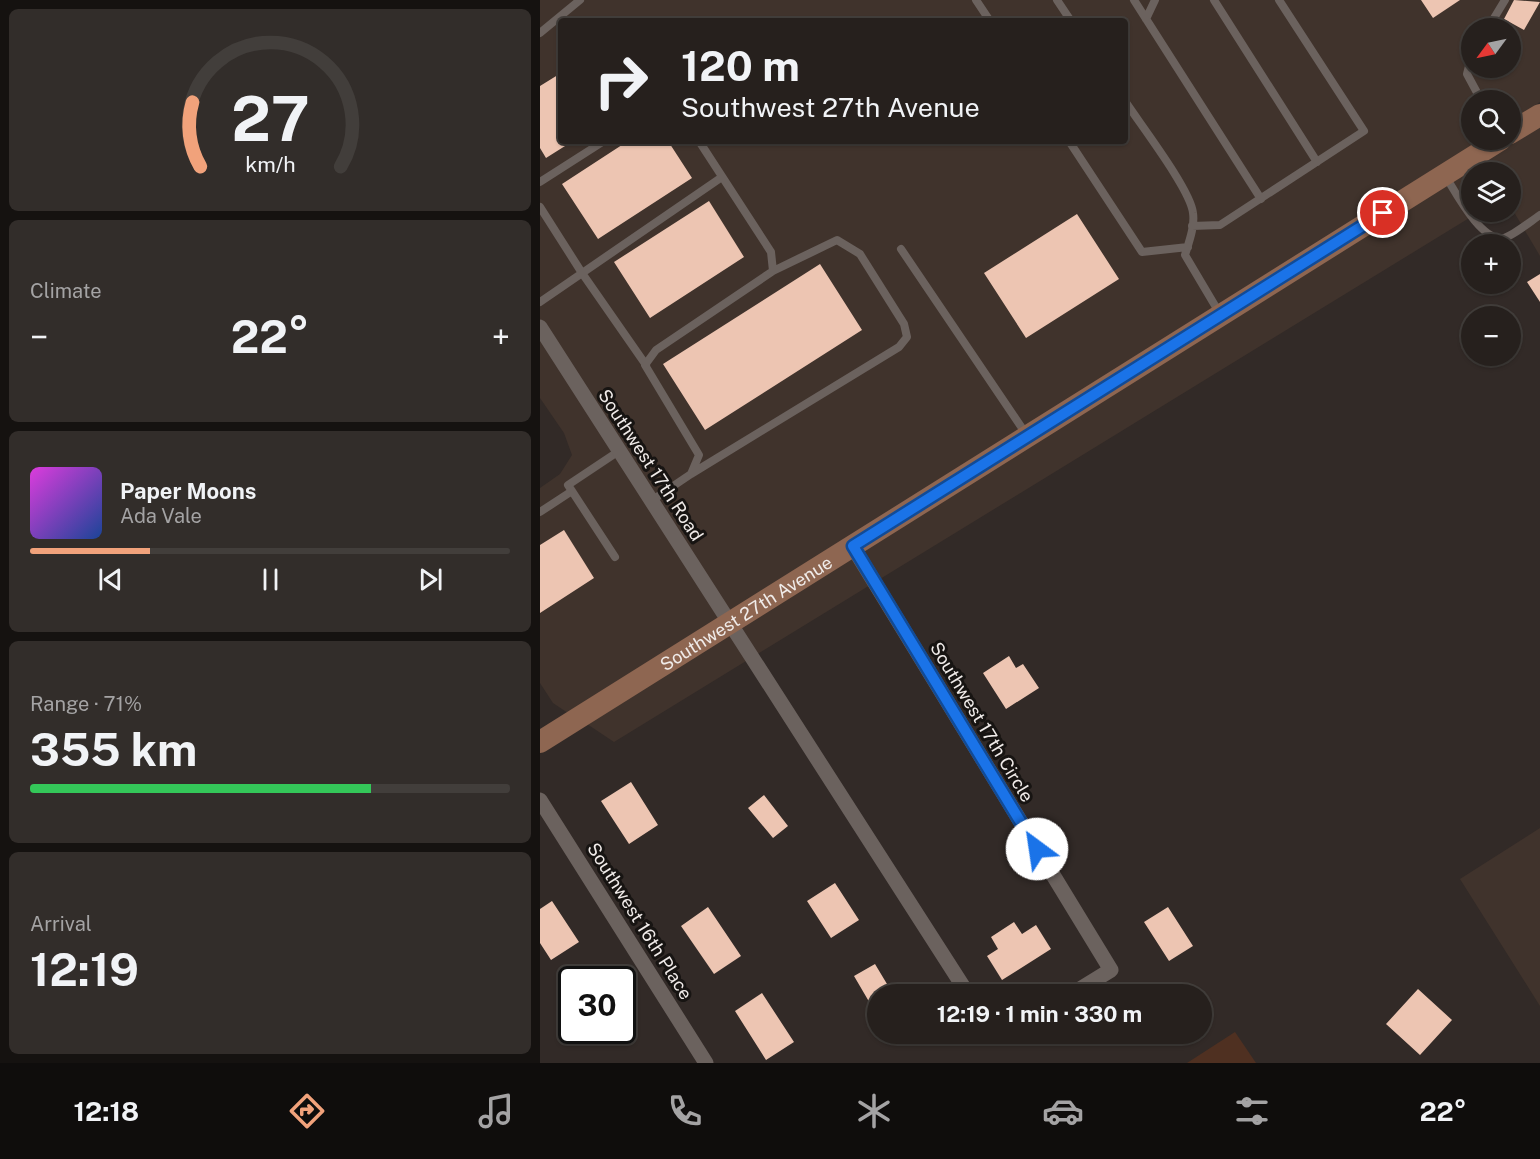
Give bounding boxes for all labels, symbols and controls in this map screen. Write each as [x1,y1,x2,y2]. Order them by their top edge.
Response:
north arrow [1461,18,1521,78]
map controls [1461,18,1521,366]
text: 120 m [681,41,800,90]
icon: right [582,42,660,120]
text: 27 [231,82,309,155]
button: search [1461,90,1521,150]
text: Southwest 27th Avenue [681,91,980,123]
text: km/h [245,152,295,177]
button: layers [1461,162,1521,222]
pin [1357,187,1408,238]
icon: arrive [1366,196,1399,229]
button: + [1461,234,1521,294]
text: Climate [30,279,102,303]
button: − [1461,306,1521,366]
text: 22° [231,310,309,363]
text: − [30,318,48,356]
text: + [492,318,510,356]
street label: Southwest 17th Road [594,385,708,545]
text: Paper Moons [120,478,256,504]
text: Ada Vale [120,504,202,528]
street label: Southwest 27th Avenue [656,551,836,675]
icon: previous [94,563,127,596]
icon: pause [254,563,287,596]
icon: next [414,563,447,596]
street label: Southwest 17th Circle [926,638,1038,806]
text: Range · 71% [30,692,142,716]
text: 355 km [30,723,197,776]
position arrow [1005,817,1069,881]
street label: Southwest 16th Place [583,839,697,1003]
text: Arrival [30,912,92,936]
text: 12:19 [30,943,139,996]
speed limit sign: 30 [558,966,636,1044]
text: 12:19 · 1 min · 330 m [937,1001,1142,1027]
icon: directions [286,1090,328,1132]
icon: music [475,1090,517,1132]
icon: phone [664,1090,706,1132]
icon: climate [853,1090,895,1132]
icon: car [1042,1090,1084,1132]
icon: filters [1231,1090,1273,1132]
text: 12:18 [73,1095,139,1127]
text: 22° [1419,1095,1467,1127]

